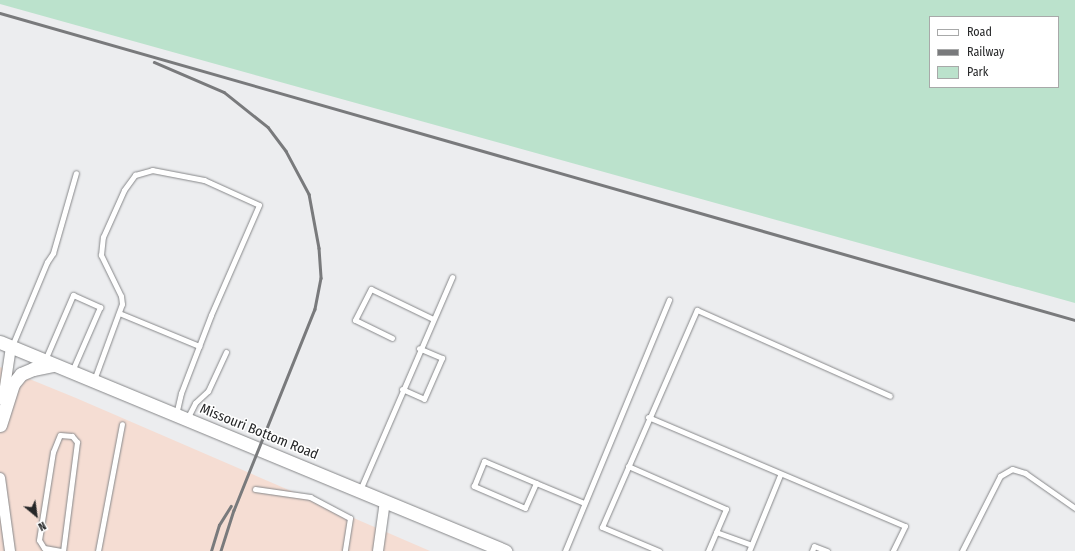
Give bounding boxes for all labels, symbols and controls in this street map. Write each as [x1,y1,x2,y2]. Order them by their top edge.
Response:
legend [929,16,1059,88]
text: Road [967,25,992,39]
text: Railway [967,45,1004,59]
text: Park [967,65,988,79]
street label: Missouri Bottom Road [197,401,321,463]
north arrow [16,495,56,535]
text: N [36,519,48,533]

